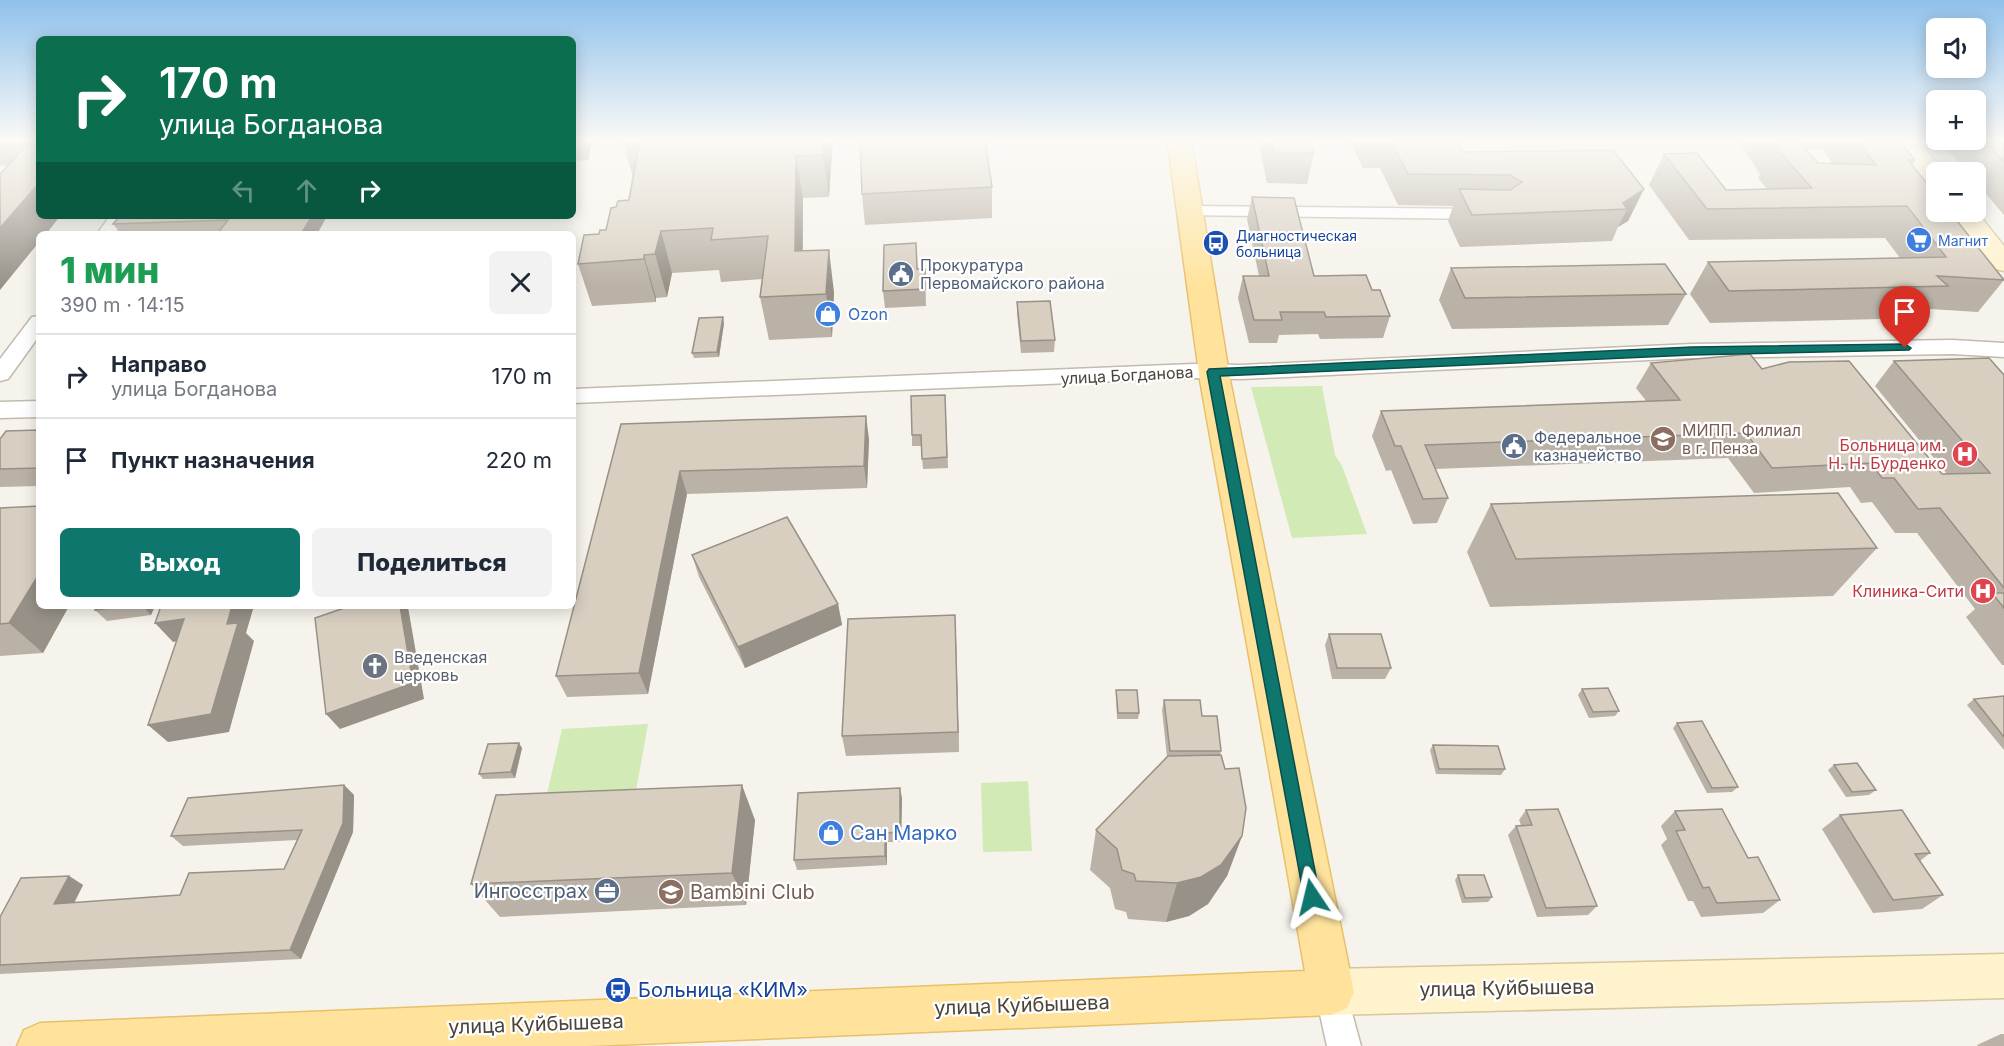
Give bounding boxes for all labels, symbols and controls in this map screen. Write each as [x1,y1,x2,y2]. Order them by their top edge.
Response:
map controls [1926,18,1986,222]
button: sound [1926,18,1986,78]
text: 170 m [159,57,277,108]
icon: right [60,60,138,138]
button: + [1926,90,1986,150]
text: улица Богданова [159,108,383,141]
button: − [1926,162,1986,222]
icon: left [227,174,260,207]
icon: ahead [290,174,323,207]
icon: right [353,174,386,207]
supermarket icon: Магнит [1904,225,1934,255]
place label: Диагностическая больница [1236,227,1357,260]
bus stop icon: Диагностическая больница [1201,228,1231,258]
place label: Магнит [1938,232,1988,249]
text: 1 мин [60,248,159,292]
button: close [489,251,552,314]
place label: Прокуратура Первомайского района [920,255,1105,293]
public building icon: Прокуратура Первомайского района [886,259,916,289]
pin [1879,286,1930,348]
text: 390 m · 14:15 [60,293,185,317]
icon: arrive [1888,295,1921,328]
shop icon: Ozon [813,299,843,329]
place label: Ozon [848,304,888,324]
text: Направо [111,351,207,377]
icon: right [60,360,93,393]
street label: улица Богданова [1060,362,1194,388]
text: 170 m [492,363,552,389]
text: улица Богданова [111,377,277,401]
place label: МИПП. Филиал в г. Пенза [1682,420,1801,458]
school or university icon: МИПП. Филиал в г. Пенза [1648,424,1678,454]
place label: Федеральное казначейство [1534,427,1642,465]
public building icon: Федеральное казначейство [1499,431,1529,461]
place label: Больница им. Н. Н. Бурденко [1828,435,1946,473]
hospital icon: Больница им. Н. Н. Бурденко [1950,439,1980,469]
icon: arrive [60,444,93,477]
text: Пункт назначения [111,447,315,473]
text: 220 m [486,447,552,473]
button: Выход [60,528,300,597]
button: Поделиться [312,528,552,597]
hospital icon: Клиника-Сити [1968,576,1998,606]
place label: Клиника-Сити [1852,581,1964,601]
place label: Введенская церковь [394,647,487,685]
church icon: Введенская церковь [360,651,390,681]
shop icon: Сан Марко [816,818,846,848]
place label: Сан Марко [850,821,957,845]
position arrow [1280,865,1344,929]
office icon: Ингосстрах [592,876,622,906]
school or university icon: Bambini Club [656,877,686,907]
place label: Ингосстрах [474,879,588,903]
place label: Bambini Club [690,880,815,904]
street label: улица Куйбышева [1419,974,1595,1002]
bus stop icon: Больница «КИМ» [603,975,633,1005]
place label: Больница «КИМ» [638,978,808,1002]
street label: улица Куйбышева [934,990,1110,1020]
street label: улица Куйбышева [448,1009,624,1039]

